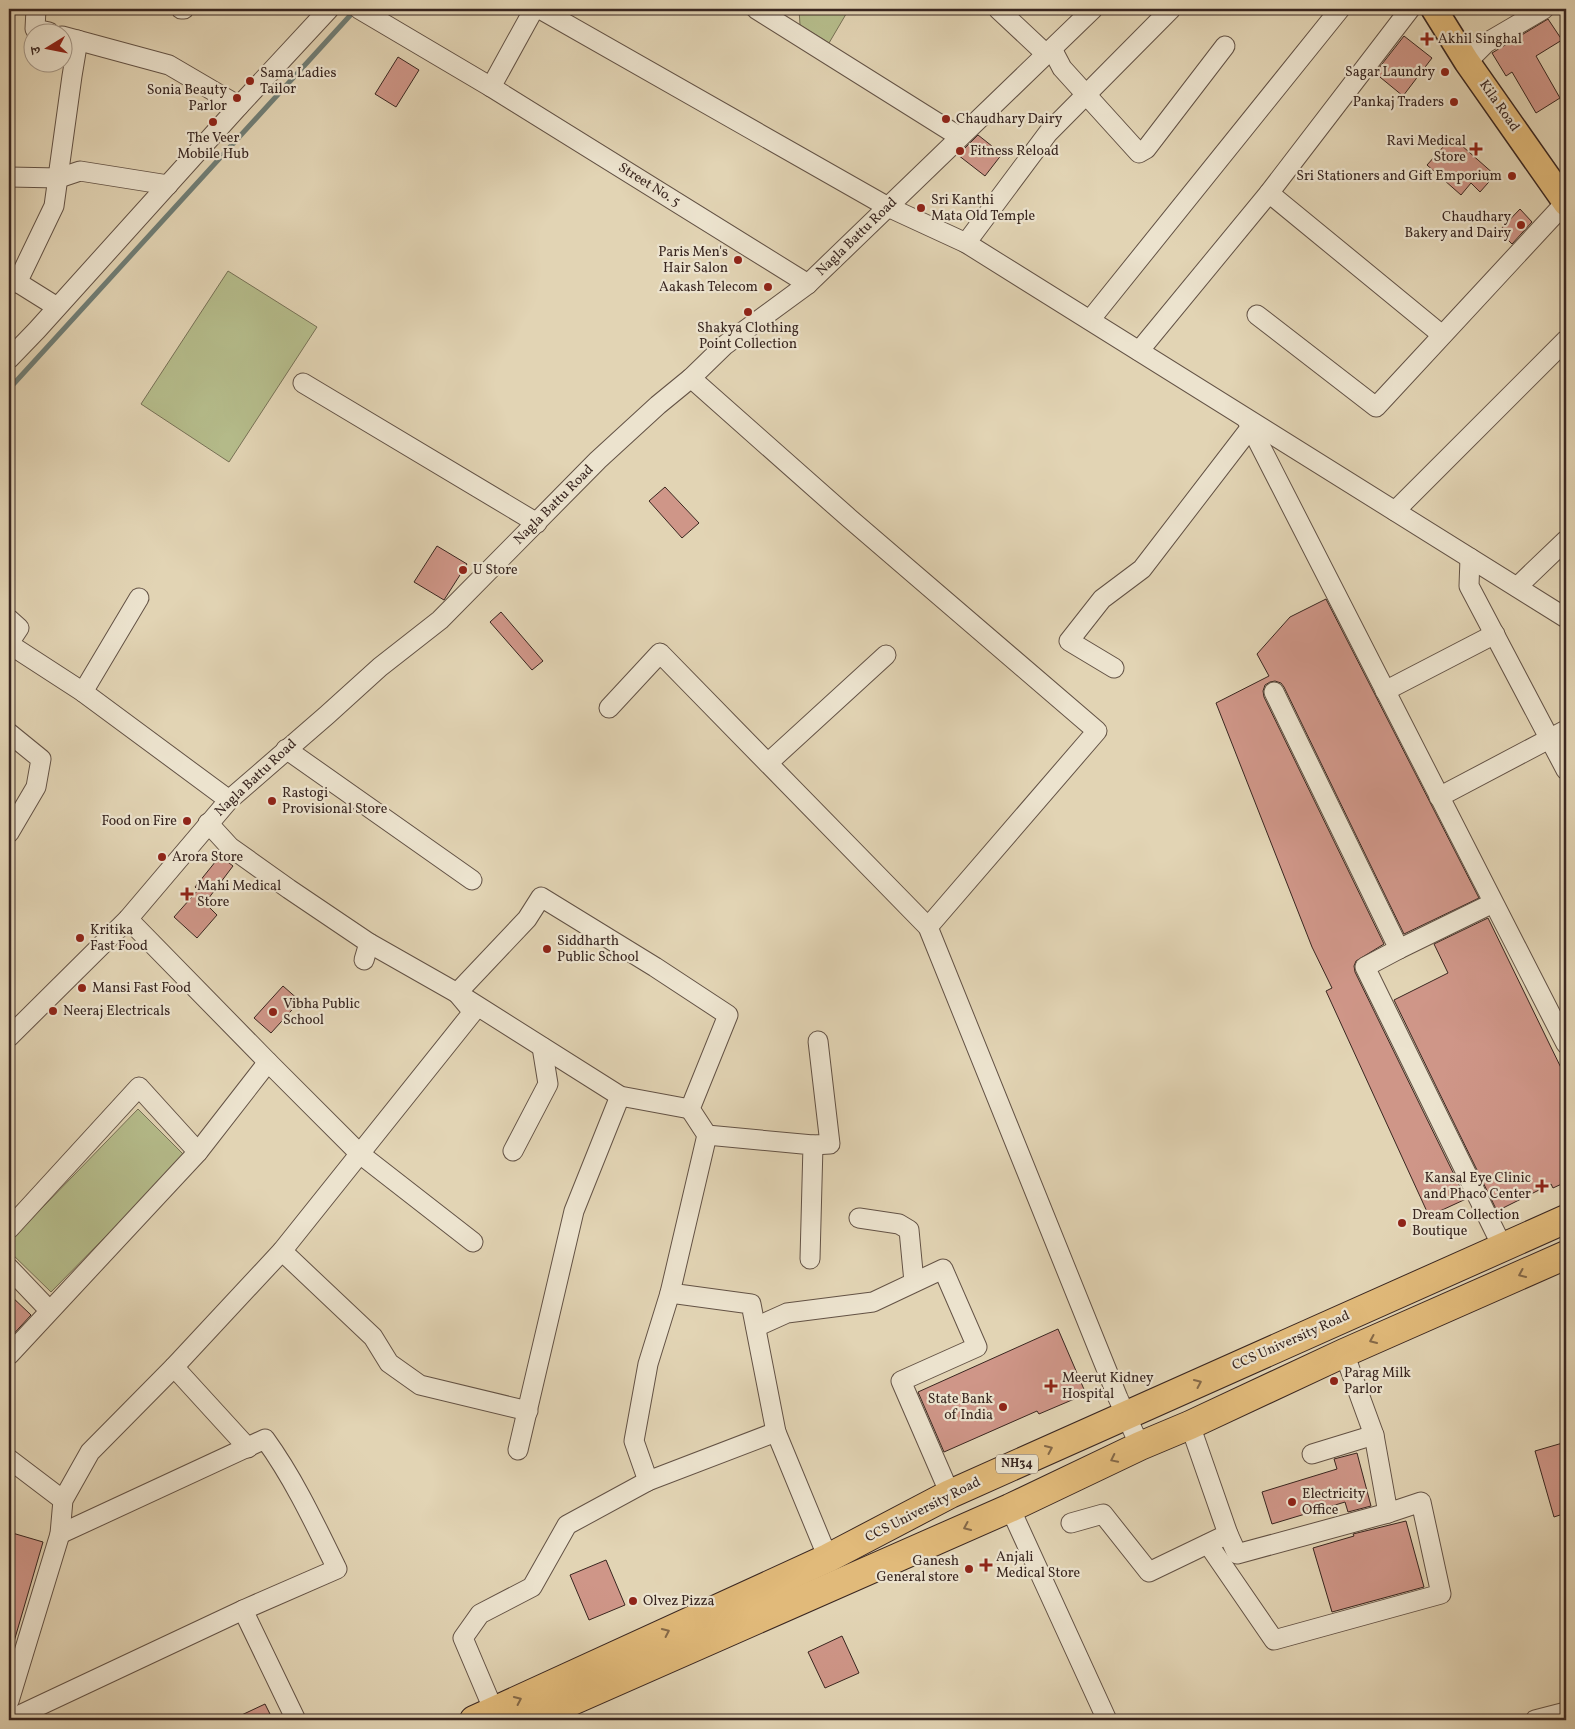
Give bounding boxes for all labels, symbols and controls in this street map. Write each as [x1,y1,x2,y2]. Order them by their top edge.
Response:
north arrow [22,22,72,72]
place label: Akhil Singhal [1438,30,1522,49]
marker: Akhil Singhal [1420,32,1434,46]
text: उ [27,44,47,56]
place label: Sagar Laundry [1345,63,1435,82]
place label: Sama Ladies Tailor [260,64,336,99]
marker: Sagar Laundry [1439,66,1451,78]
marker: Sama Ladies Tailor [244,75,256,87]
street label: Kila Road [1474,76,1524,136]
place label: Sonia Beauty Parlor [147,81,227,116]
marker: Sonia Beauty Parlor [231,92,243,104]
place label: Pankaj Traders [1353,93,1444,112]
marker: Pankaj Traders [1448,96,1460,108]
place label: Chaudhary Dairy [956,110,1063,129]
marker: Chaudhary Dairy [940,113,952,125]
marker: The Veer Mobile Hub [207,116,219,128]
place label: The Veer Mobile Hub [177,129,249,164]
place label: Ravi Medical Store [1387,132,1466,167]
place label: Fitness Reload [970,142,1059,161]
marker: Ravi Medical Store [1470,143,1482,155]
marker: Fitness Reload [954,145,966,157]
street label: Street No. 5 [614,158,684,212]
place label: Sri Stationers and Gift Emporium [1296,167,1502,186]
marker: Sri Stationers and Gift Emporium [1506,170,1518,182]
place label: Sri Kanthi Mata Old Temple [931,191,1035,226]
street label: Nagla Battu Road [812,193,902,281]
marker: Sri Kanthi Mata Old Temple [915,202,927,214]
place label: Chaudhary Bakery and Dairy [1405,208,1511,243]
marker: Chaudhary Bakery and Dairy [1515,219,1527,231]
place label: Paris Men's Hair Salon [658,243,728,278]
marker: Paris Men's Hair Salon [732,254,744,266]
place label: Aakash Telecom [659,278,758,297]
marker: Aakash Telecom [762,281,774,293]
marker: Shakya Clothing Point Collection [742,306,754,318]
place label: Shakya Clothing Point Collection [697,319,799,354]
street label: Nagla Battu Road [510,461,598,549]
place label: U Store [473,561,518,580]
marker: U Store [457,564,469,576]
street label: Nagla Battu Road [211,735,301,821]
place label: Rastogi Provisional Store [282,784,388,819]
marker: Rastogi Provisional Store [266,795,278,807]
place label: Food on Fire [101,812,177,831]
marker: Food on Fire [181,815,193,827]
place label: Arora Store [172,848,244,867]
marker: Arora Store [156,851,168,863]
place label: Mahi Medical Store [197,877,281,912]
marker: Mahi Medical Store [181,888,193,900]
place label: Kritika Fast Food [90,921,148,956]
marker: Kritika Fast Food [74,932,86,944]
place label: Siddharth Public School [557,932,639,967]
marker: Siddharth Public School [541,943,553,955]
place label: Mansi Fast Food [92,979,191,998]
marker: Mansi Fast Food [76,982,88,994]
place label: Vibha Public School [283,995,360,1030]
place label: Neeraj Electricals [63,1002,170,1021]
marker: Neeraj Electricals [47,1005,59,1017]
marker: Vibha Public School [267,1006,279,1018]
place label: Kansal Eye Clinic and Phaco Center [1424,1169,1531,1204]
marker: Kansal Eye Clinic and Phaco Center [1535,1179,1549,1193]
place label: Dream Collection Boutique [1412,1206,1520,1241]
marker: Dream Collection Boutique [1396,1217,1408,1229]
one-way arrow [1518,1268,1527,1279]
street label: CCS University Road [1229,1306,1353,1376]
one-way arrow [1369,1333,1378,1344]
place label: Parag Milk Parlor [1344,1364,1411,1399]
place label: Meerut Kidney Hospital [1062,1369,1154,1404]
marker: Parag Milk Parlor [1328,1375,1340,1387]
one-way arrow [1193,1378,1202,1389]
marker: Meerut Kidney Hospital [1044,1379,1058,1393]
place label: State Bank of India [928,1390,993,1425]
marker: State Bank of India [997,1401,1009,1413]
one-way arrow [1044,1446,1053,1456]
one-way arrow [1110,1452,1119,1463]
road number: NH34 [996,1455,1038,1474]
street label: CCS University Road [862,1473,984,1547]
place label: Electricity Office [1302,1485,1366,1520]
marker: Electricity Office [1286,1496,1298,1508]
one-way arrow [963,1521,972,1532]
place label: Anjali Medical Store [996,1548,1081,1583]
place label: Ganesh General store [877,1552,959,1587]
marker: Anjali Medical Store [980,1559,992,1571]
marker: Ganesh General store [963,1563,975,1575]
place label: Olvez Pizza [643,1592,714,1611]
marker: Olvez Pizza [627,1595,639,1607]
one-way arrow [661,1628,670,1638]
one-way arrow [513,1696,522,1706]

